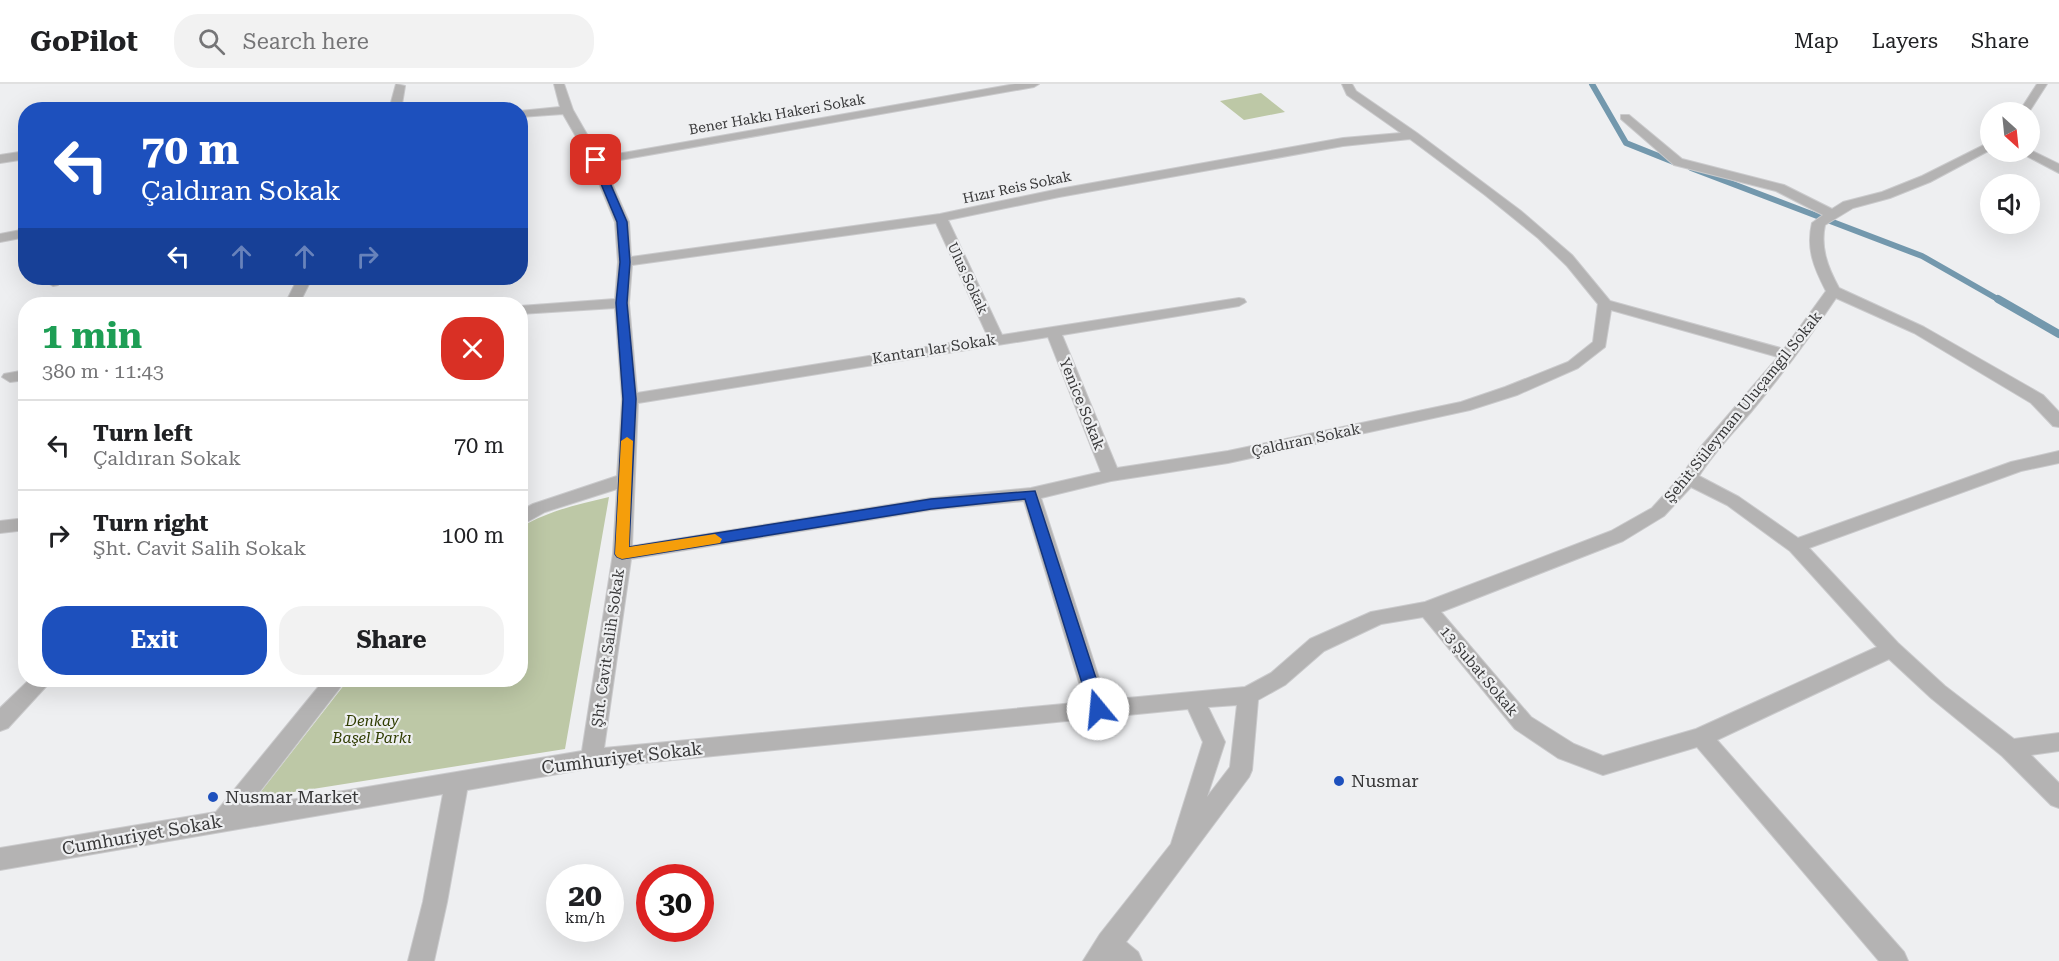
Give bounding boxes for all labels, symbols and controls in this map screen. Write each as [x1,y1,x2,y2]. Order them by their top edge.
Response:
search box [174,14,594,68]
text: GoPilot [30,25,138,58]
icon: search [195,25,228,58]
text: Search here [243,29,369,54]
text: Map [1794,29,1839,53]
text: Layers [1872,29,1938,53]
text: Share [1971,29,2029,53]
street label: Bener Hakkı Hakeri Sokak [687,91,867,137]
north arrow [1980,102,2040,162]
map controls [1980,102,2040,234]
text: 70 m [141,125,239,174]
icon: left [42,126,120,204]
pin [570,134,621,185]
icon: arrive [579,143,612,176]
street label: Hızır Reis Sokak [961,168,1073,206]
button: sound [1980,174,2040,234]
text: Çaldıran Sokak [141,175,341,207]
icon: left [162,240,195,273]
icon: ahead [225,240,258,273]
icon: ahead [288,240,321,273]
icon: right [351,240,384,273]
street label: Ulus Sokak [944,240,992,316]
street label: Şehit Süleyman Uluçamgil Sokak [1660,307,1826,506]
text: 1 min [42,315,142,357]
button: close [441,317,504,380]
street label: Kantarı lar Sokak [871,330,998,368]
street label: Yenice Sokak [1055,355,1109,453]
text: 380 m · 11:43 [42,359,164,383]
street label: Çaldıran Sokak [1250,420,1363,460]
text: Turn left [93,421,193,446]
icon: left [42,429,75,462]
text: 70 m [454,433,504,458]
text: Çaldıran Sokak [93,446,241,470]
text: Turn right [93,511,208,536]
icon: right [42,519,75,552]
text: 100 m [441,523,504,548]
text: Şht. Cavit Salih Sokak [93,536,306,560]
street label: Şht. Cavit Salih Sokak [588,567,628,728]
button: Exit [42,606,267,675]
button: Share [279,606,504,675]
street label: 13 Şubat Sokak [1436,622,1522,720]
position arrow [1066,677,1130,741]
park label: Denkay Başel Parkı [331,712,412,747]
street label: Cumhuriyet Sokak [540,737,704,778]
place label: Nusmar [1351,770,1419,791]
marker: Nusmar [1332,774,1346,788]
place label: Nusmar Market [225,786,359,807]
marker: Nusmar Market [206,790,220,804]
street label: Cumhuriyet Sokak [60,810,224,859]
speed limit sign: 30 [636,864,714,942]
text: 20 [568,878,602,913]
text: km/h [565,909,605,927]

